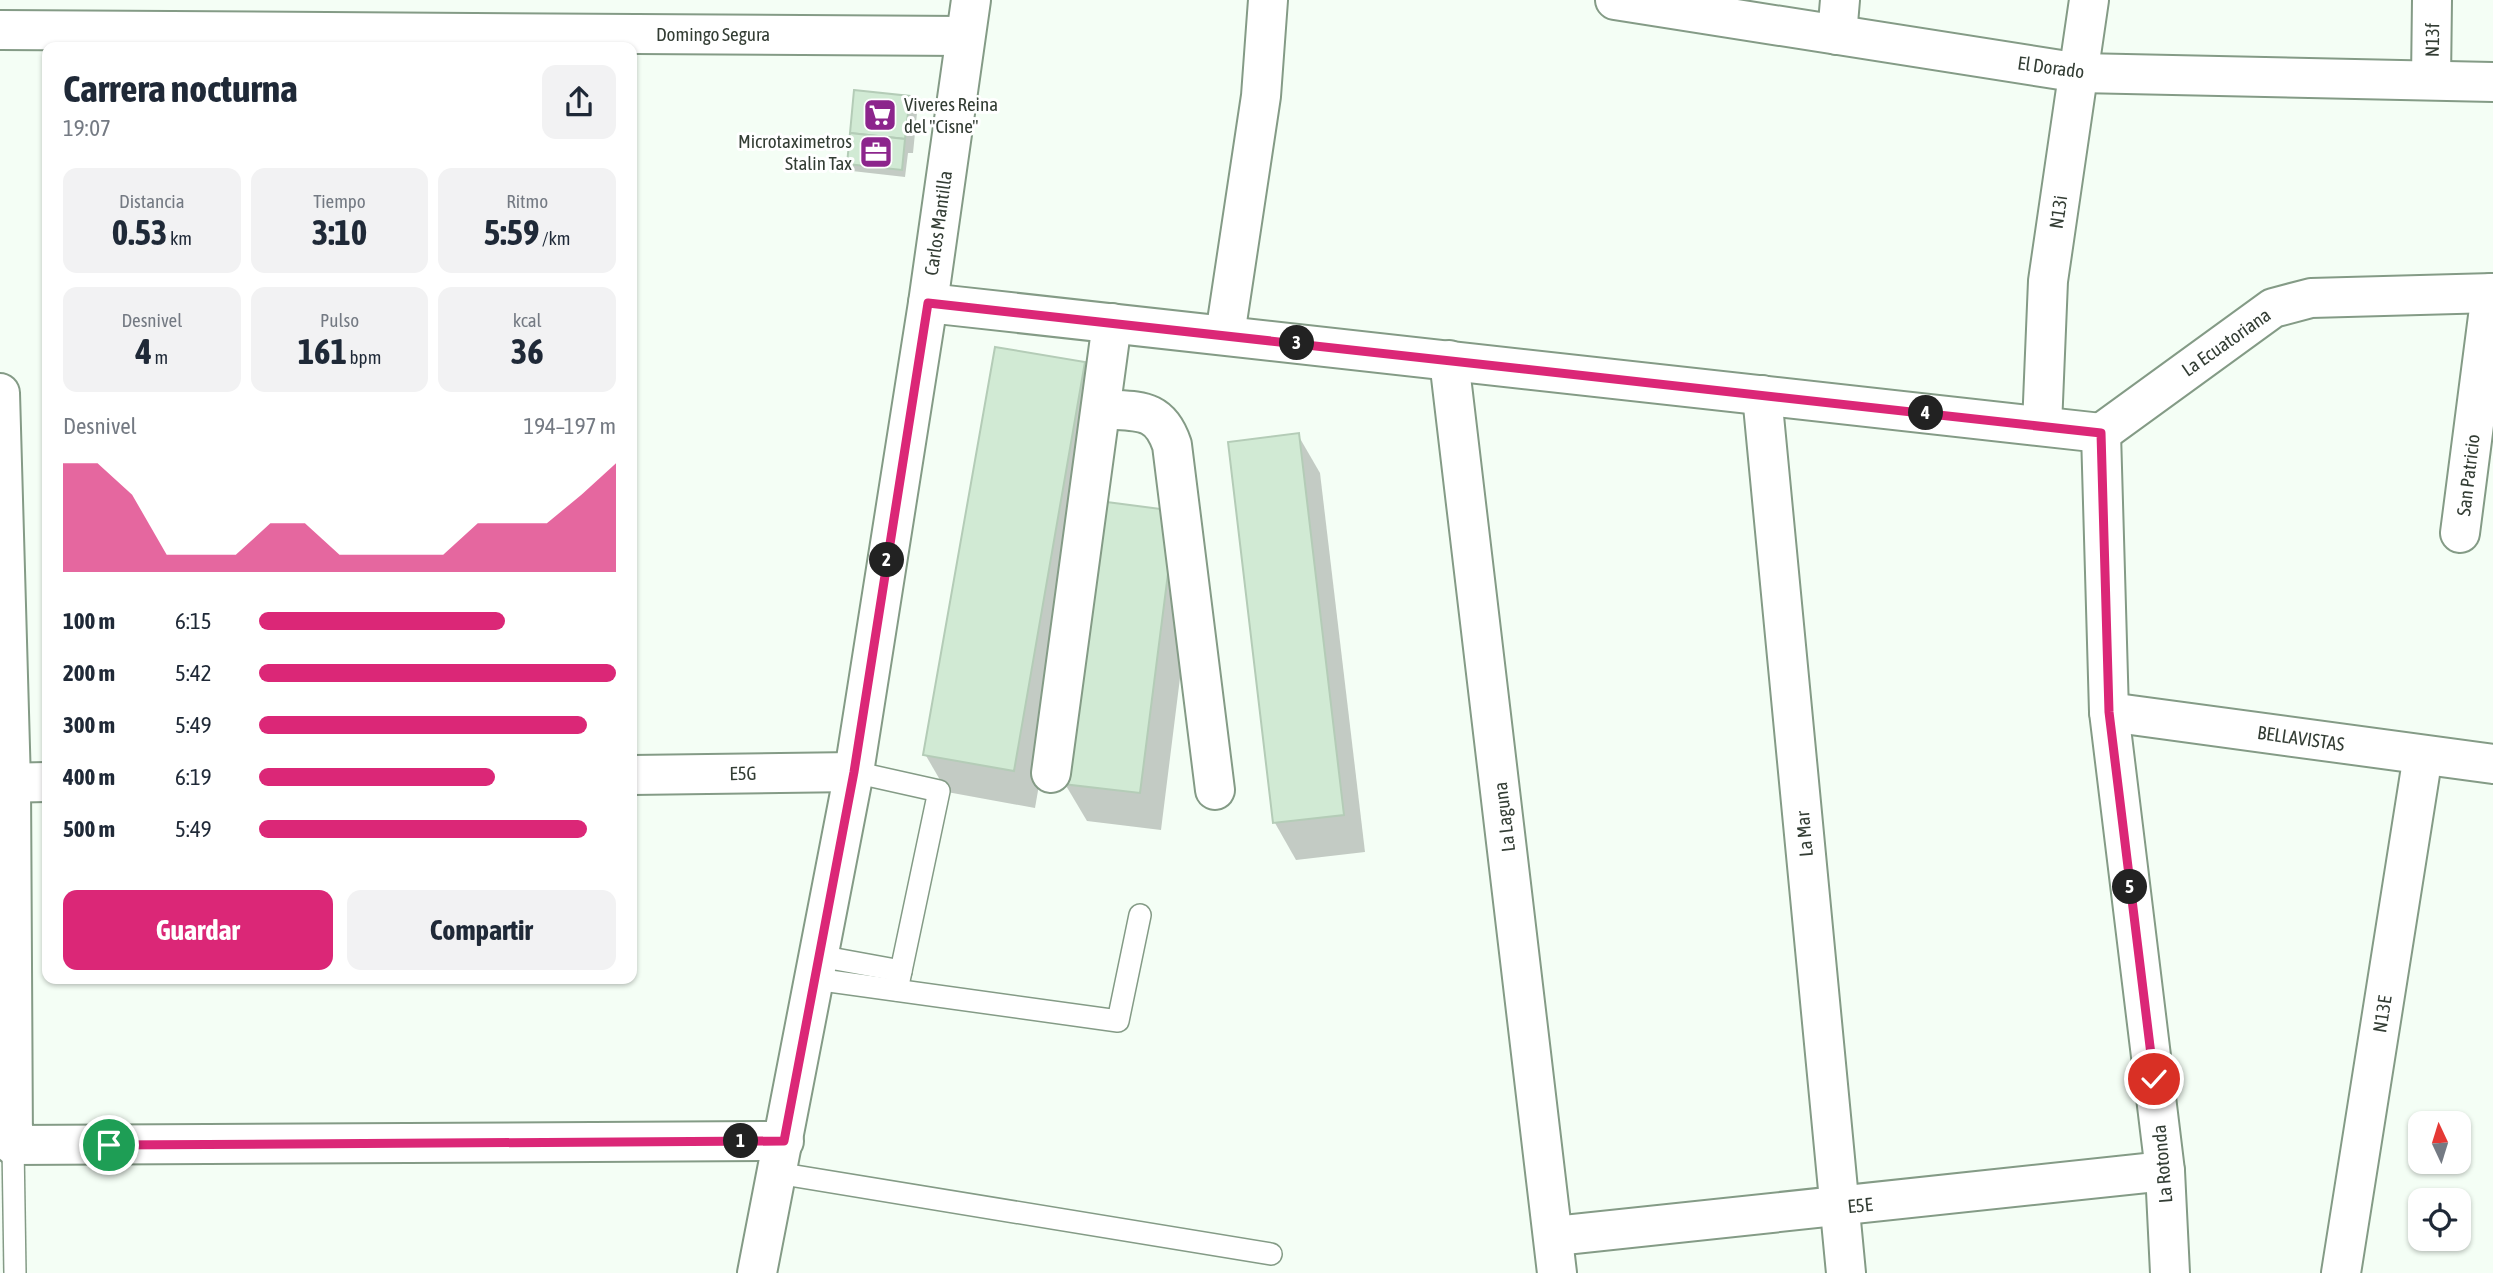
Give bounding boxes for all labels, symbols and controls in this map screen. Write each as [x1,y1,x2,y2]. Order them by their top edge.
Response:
street label: Domingo Segura [656,23,770,45]
street label: N13f [2421,23,2443,57]
street label: El Dorado [2016,51,2086,83]
button: share [542,65,616,139]
text: Carrera nocturna [63,67,298,110]
place label: Viveres Reina del "Cisne" [904,93,998,137]
supermarket icon: Viveres Reina del "Cisne" [861,96,899,134]
text: 19:07 [63,115,111,141]
place label: Microtaximetros Stalin Tax [738,130,852,174]
office icon: Microtaximetros Stalin Tax [857,133,895,171]
street label: Carlos Mantilla [920,169,956,277]
text: Distancia [119,190,185,212]
text: Tiempo [313,190,366,212]
text: Ritmo [506,190,548,212]
street label: N13i [2045,194,2071,230]
text: 0.53 [112,212,167,252]
text: 3:10 [312,212,367,252]
text: 5:59 [484,212,539,252]
text: km [167,227,192,249]
text: /km [539,227,571,249]
street label: La Ecuatoriana [2178,303,2274,381]
text: Desnivel [121,309,182,331]
text: Pulso [320,309,359,331]
text: kcal [513,309,542,331]
pin: 3 [1280,326,1314,360]
text: 4 [135,331,152,371]
text: 161 [298,331,347,371]
text: 36 [511,331,544,371]
text: 3 [1292,331,1301,353]
text: m [152,346,168,368]
text: bpm [347,346,381,368]
pin: 4 [1909,396,1944,430]
text: 4 [1921,401,1930,423]
text: Desnivel [63,413,137,439]
text: 194–197 m [523,413,616,439]
street label: San Patricio [2452,433,2484,517]
pin: 2 [870,542,904,578]
text: 2 [882,548,891,570]
text: 100 m [63,608,115,634]
text: 6:15 [175,608,212,634]
text: 200 m [63,660,115,686]
text: 5:42 [175,660,212,686]
text: 300 m [63,712,115,738]
text: 5:49 [175,712,212,738]
street label: BELLAVISTAS [2256,721,2346,755]
street label: E5G [729,762,757,784]
text: 400 m [63,764,115,790]
text: 6:19 [175,764,212,790]
street label: La Laguna [1489,781,1519,853]
street label: La Mar [1791,810,1817,858]
text: 500 m [63,816,115,842]
text: 5:49 [175,816,212,842]
pin: 5 [2112,870,2148,904]
text: 5 [2125,875,2134,897]
button: Guardar [63,890,333,970]
button: Compartir [347,890,616,970]
street label: N13E [2368,994,2396,1034]
pin [2124,1049,2184,1109]
icon: check [2135,1060,2173,1098]
north arrow [2408,1111,2471,1174]
map controls [2408,1111,2471,1251]
pin [79,1115,139,1175]
pin: 1 [724,1124,758,1158]
street label: La Rotonda [2148,1124,2176,1204]
icon: arrive [90,1126,128,1164]
text: 1 [736,1129,745,1151]
button: locate [2408,1188,2471,1251]
street label: E5E [1846,1193,1874,1217]

